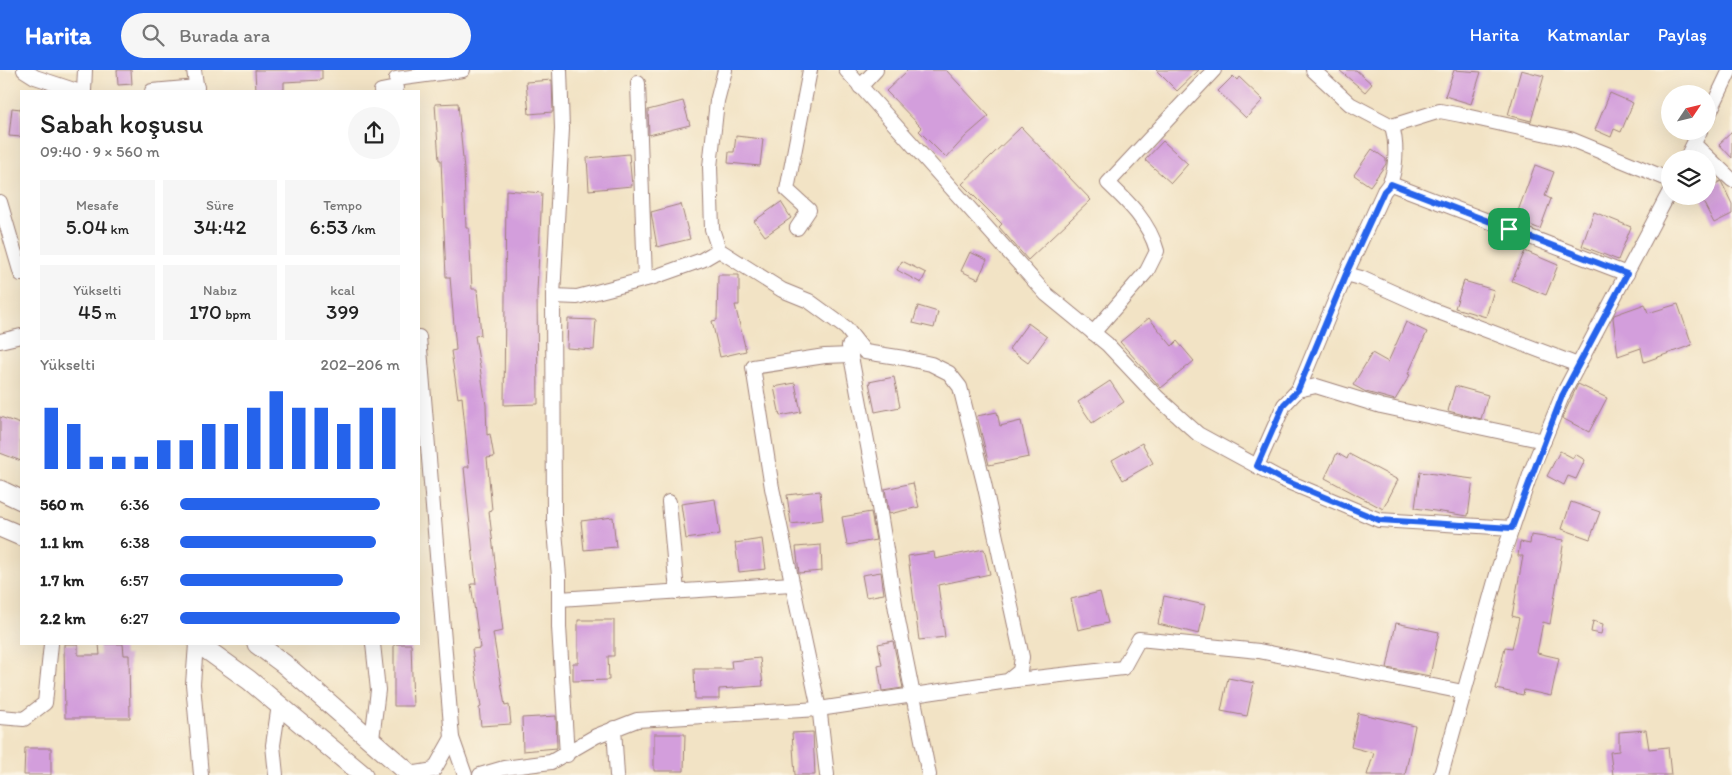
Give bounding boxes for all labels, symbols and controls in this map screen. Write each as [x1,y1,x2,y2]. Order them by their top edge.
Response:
search box [121,13,471,58]
text: Harita [25,21,91,50]
icon: search [139,21,167,49]
text: Burada ara [179,24,270,47]
text: Harita [1470,24,1519,46]
text: Katmanlar [1547,24,1630,46]
text: Paylaş [1658,24,1707,46]
north arrow [1661,85,1716,140]
map controls [1661,85,1716,205]
text: Sabah koşusu [40,106,204,140]
button: share [348,107,400,159]
text: 09:40 · 9 × 560 m [40,142,160,161]
button: layers [1661,150,1716,205]
text: Mesafe [76,197,119,214]
text: Süre [206,197,234,214]
text: Tempo [323,197,362,214]
pin [1488,208,1530,250]
text: 5.04 [66,214,107,239]
text: 34:42 [194,214,246,239]
text: 6:53 [310,214,348,239]
icon: arrive [1495,215,1523,243]
text: km [107,221,129,238]
text: /km [348,221,376,238]
text: Yükselti [73,282,121,299]
text: Nabız [203,282,237,299]
text: kcal [330,282,355,299]
text: 45 [78,299,102,324]
text: 170 [189,299,222,324]
text: 399 [326,299,359,324]
text: m [102,306,117,323]
text: bpm [222,306,251,323]
text: Yükselti [40,355,95,374]
text: 202–206 m [321,355,400,374]
text: 560 m [40,495,84,514]
text: 6:36 [120,495,150,514]
text: 1.1 km [40,533,84,552]
text: 6:38 [120,533,150,552]
text: 1.7 km [40,571,84,590]
text: 6:57 [120,571,149,590]
text: 2.2 km [40,609,86,628]
text: 6:27 [120,609,149,628]

